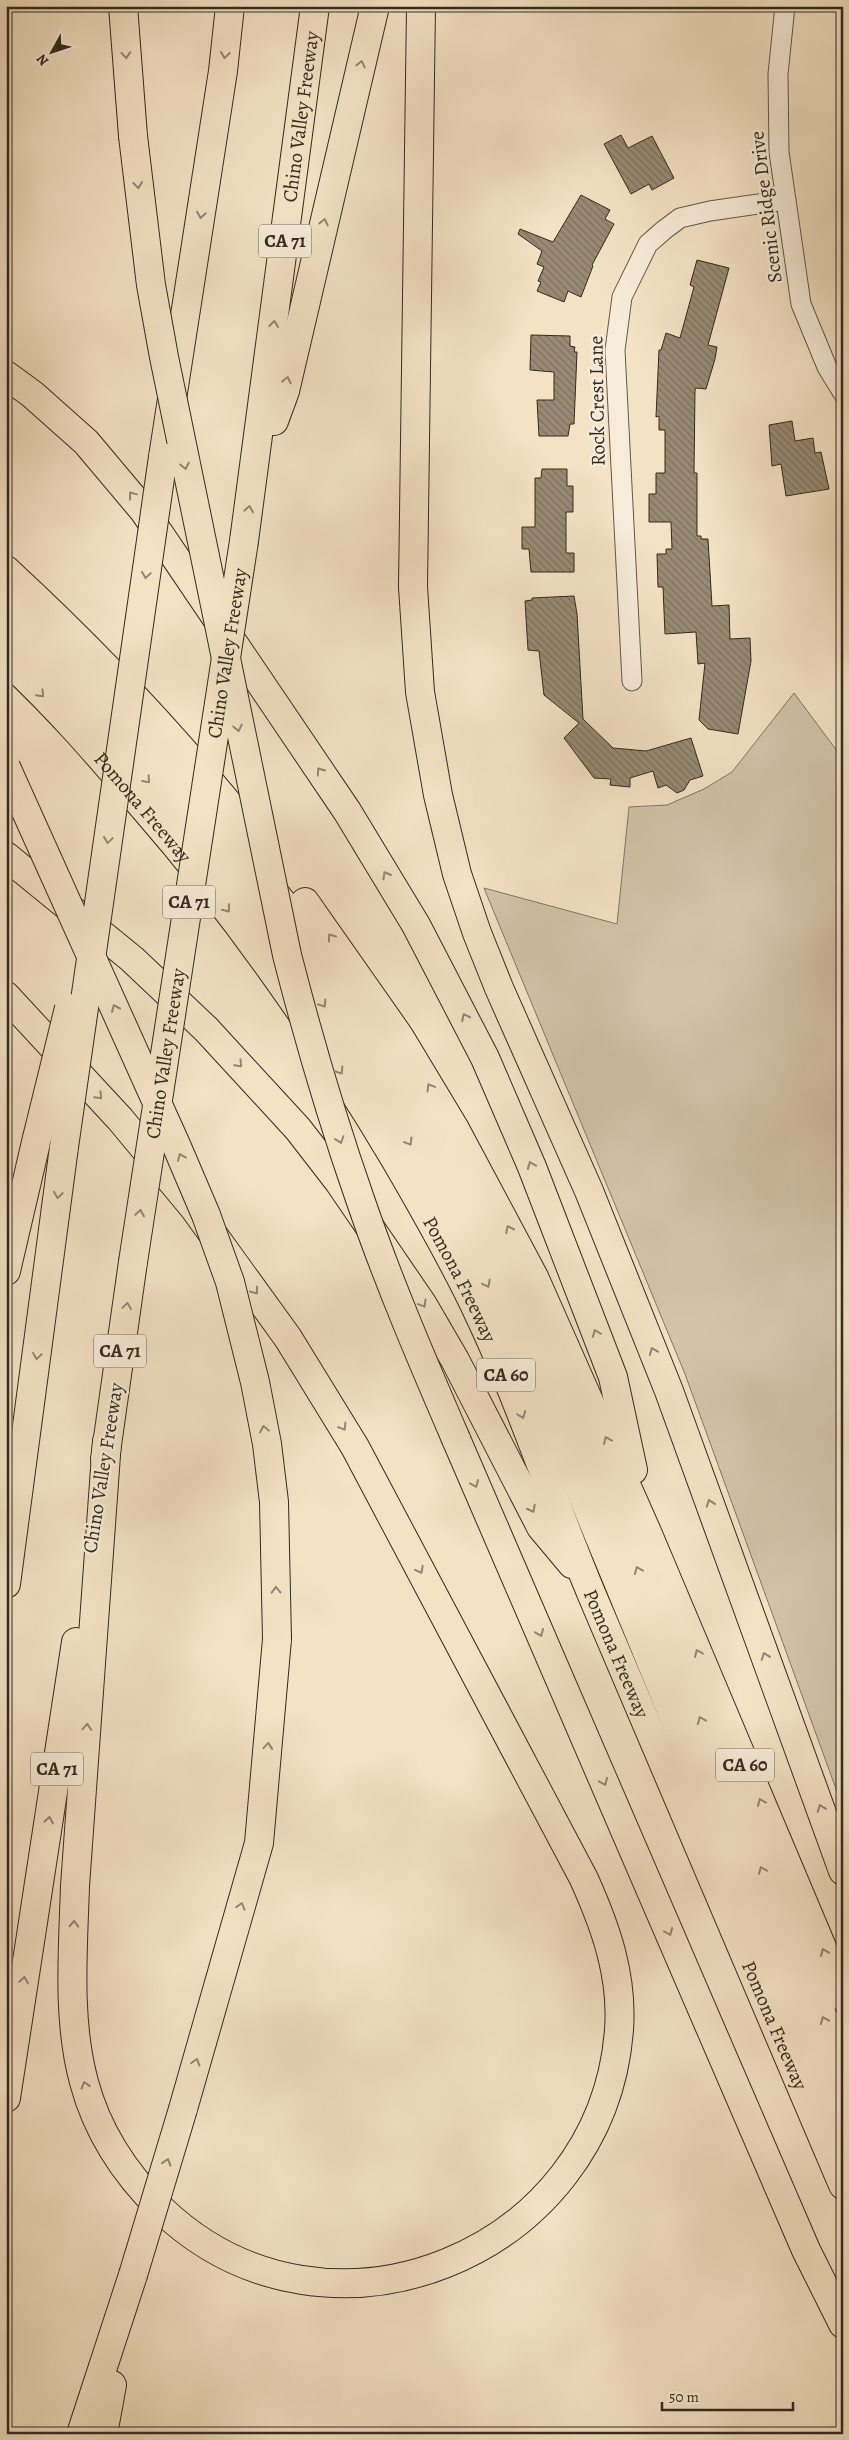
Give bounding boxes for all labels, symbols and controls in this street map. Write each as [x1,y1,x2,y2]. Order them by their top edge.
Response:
north arrow [28,28,78,78]
street label: Chino Valley Freeway [276,28,325,204]
text: N [32,50,53,70]
one-way arrow [121,51,132,59]
one-way arrow [220,51,231,59]
one-way arrow [355,60,366,68]
street label: Scenic Ridge Drive [743,130,789,284]
one-way arrow [132,181,143,189]
one-way arrow [196,211,206,220]
one-way arrow [318,218,329,227]
road number: CA 71 [259,225,311,258]
one-way arrow [268,319,279,327]
street label: Rock Crest Lane [582,335,612,466]
one-way arrow [281,376,292,385]
one-way arrow [179,461,189,470]
one-way arrow [129,491,138,501]
one-way arrow [244,504,254,513]
street label: Chino Valley Freeway [200,565,253,740]
one-way arrow [141,571,152,579]
one-way arrow [35,688,44,697]
one-way arrow [233,723,243,732]
street label: Pomona Freeway [88,746,199,869]
one-way arrow [316,767,326,776]
one-way arrow [141,774,150,783]
one-way arrow [103,836,114,844]
one-way arrow [382,871,392,880]
road number: CA 71 [163,886,215,919]
one-way arrow [221,903,230,913]
one-way arrow [328,933,337,943]
street label: Chino Valley Freeway [139,965,192,1141]
one-way arrow [316,998,326,1007]
one-way arrow [110,1004,121,1013]
one-way arrow [461,1013,471,1022]
one-way arrow [233,1059,242,1068]
one-way arrow [334,1065,344,1074]
one-way arrow [426,1083,436,1092]
one-way arrow [93,1091,102,1100]
one-way arrow [334,1135,344,1144]
one-way arrow [402,1136,412,1145]
one-way arrow [177,1153,188,1162]
one-way arrow [527,1161,538,1170]
one-way arrow [53,1191,64,1199]
one-way arrow [135,1209,145,1218]
street label: Pomona Freeway [417,1211,504,1347]
one-way arrow [505,1225,515,1234]
one-way arrow [481,1278,491,1287]
one-way arrow [249,1285,258,1295]
one-way arrow [416,1299,426,1308]
one-way arrow [121,1302,131,1311]
one-way arrow [592,1329,602,1338]
road number: CA 71 [94,1334,146,1368]
one-way arrow [648,1347,659,1356]
one-way arrow [32,1352,42,1361]
road number: CA 60 [477,1358,535,1392]
street label: Chino Valley Freeway [76,1380,130,1555]
one-way arrow [516,1410,527,1419]
one-way arrow [337,1422,347,1431]
one-way arrow [260,1424,270,1433]
one-way arrow [603,1436,614,1445]
one-way arrow [469,1479,480,1488]
one-way arrow [706,1499,716,1508]
one-way arrow [526,1504,536,1513]
one-way arrow [414,1565,424,1574]
one-way arrow [634,1566,644,1575]
street label: Pomona Freeway [577,1585,657,1723]
one-way arrow [271,1586,281,1594]
one-way arrow [533,1628,544,1637]
one-way arrow [693,1649,704,1658]
one-way arrow [761,1652,771,1660]
one-way arrow [696,1716,707,1725]
one-way arrow [81,1723,92,1731]
one-way arrow [262,1742,273,1750]
road number: CA 60 [716,1748,774,1782]
road number: CA 71 [31,1752,83,1786]
one-way arrow [599,1778,609,1786]
one-way arrow [756,1799,766,1807]
one-way arrow [817,1804,827,1813]
one-way arrow [43,1815,54,1823]
one-way arrow [758,1866,769,1875]
one-way arrow [236,1902,246,1910]
one-way arrow [68,1920,79,1928]
one-way arrow [662,1927,673,1936]
one-way arrow [819,1948,830,1957]
street label: Pomona Freeway [736,1956,815,2095]
one-way arrow [19,1976,29,1985]
one-way arrow [820,2016,831,2025]
one-way arrow [191,2058,201,2067]
one-way arrow [81,2082,91,2090]
one-way arrow [162,2158,172,2166]
scale bar [662,2380,793,2412]
text: 50 m [669,2387,699,2407]

